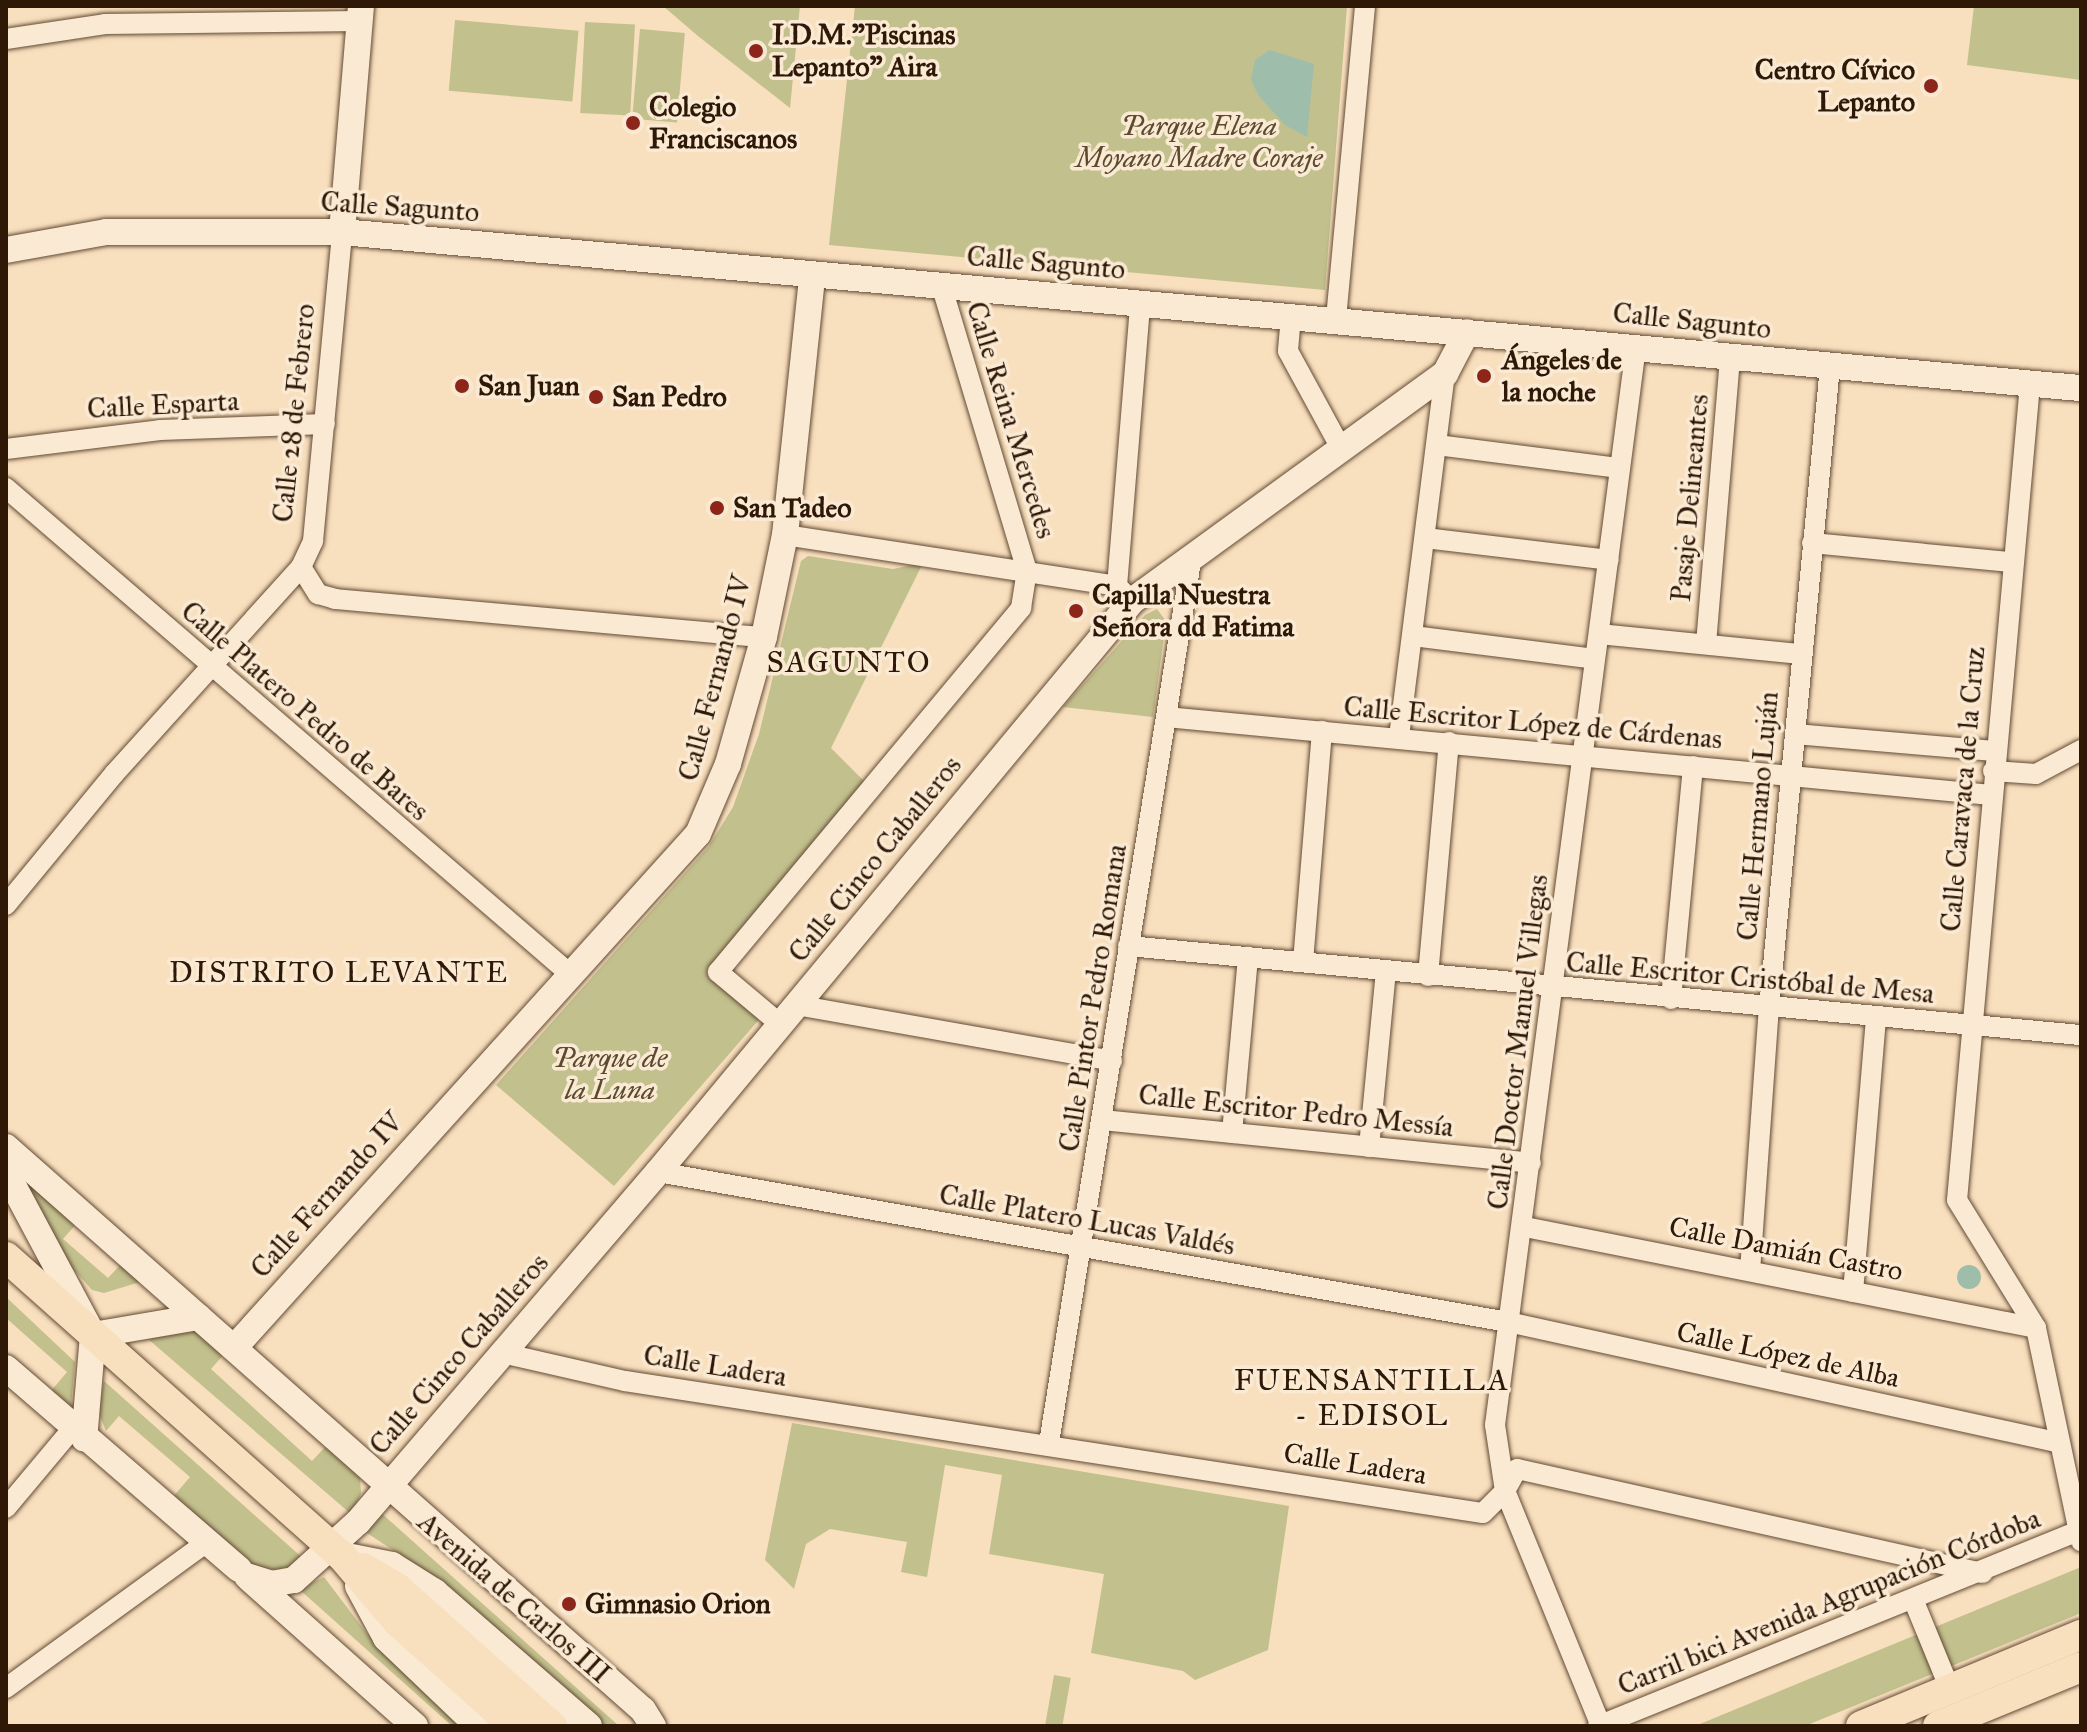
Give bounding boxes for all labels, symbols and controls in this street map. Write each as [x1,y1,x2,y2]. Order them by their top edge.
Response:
place label: I.D.M."Piscinas Lepanto" Aira [772,18,955,84]
marker: I.D.M."Piscinas Lepanto" Aira [747,42,765,60]
place label: Centro Cívico Lepanto [1755,53,1915,119]
marker: Centro Cívico Lepanto [1922,77,1940,95]
place label: Colegio Franciscanos [649,90,797,156]
park label: Parque Elena Moyano Madre Coraje [1075,109,1323,175]
marker: Colegio Franciscanos [624,114,642,132]
street label: Calle Sagunto [319,185,481,229]
street label: Calle Sagunto [965,239,1127,287]
street label: Calle Sagunto [1611,296,1773,346]
street label: Calle Reina Mercedes [959,298,1063,542]
street label: Calle 28 de Febrero [266,302,322,524]
place label: Ángeles de la noche [1502,343,1622,409]
marker: Ángeles de la noche [1473,365,1495,387]
place label: San Juan [478,369,580,403]
marker: San Juan [453,377,471,395]
place label: San Pedro [612,380,727,414]
street label: Calle Esparta [86,384,240,426]
marker: San Pedro [587,388,605,406]
street label: Pasaje Delineantes [1664,393,1716,603]
place label: San Tadeo [733,491,851,525]
marker: San Tadeo [708,499,726,517]
street label: Calle Fernando IV [671,572,759,784]
place label: Capilla Nuestra Señora dd Fatima [1092,578,1294,644]
street label: Calle Platero Pedro de Bares [174,594,436,828]
marker: Capilla Nuestra Señora dd Fatima [1067,602,1085,620]
district label: SAGUNTO [766,644,932,680]
street label: Calle Caravaca de la Cruz [1934,645,1992,933]
street label: Calle Escritor López de Cárdenas [1342,690,1724,756]
street label: Calle Hermano Luján [1730,690,1786,942]
street label: Calle Cinco Caballeros [781,749,969,969]
street label: Calle Pintor Pedro Romana [1052,842,1134,1154]
street label: Calle Doctor Manuel Villegas [1481,873,1555,1211]
street label: Calle Escritor Cristóbal de Mesa [1565,945,1935,1011]
district label: DISTRITO LEVANTE [169,954,509,990]
park label: Parque de la Luna [553,1041,667,1107]
street label: Calle Escritor Pedro Messía [1137,1078,1455,1144]
street label: Calle Fernando IV [244,1105,410,1285]
street label: Calle Platero Lucas Valdés [937,1177,1237,1263]
street label: Calle Damián Castro [1666,1210,1906,1288]
street label: Calle Cinco Caballeros [362,1246,556,1462]
street label: Calle López de Alba [1674,1315,1902,1395]
street label: Calle Ladera [641,1338,789,1394]
district label: FUENSANTILLA - EDISOL [1234,1362,1510,1432]
street label: Calle Ladera [1281,1436,1429,1492]
street label: Carril bici Avenida Agrupación Córdoba [1613,1502,2045,1702]
street label: Avenida de Carlos III [411,1505,617,1691]
place label: Gimnasio Orion [585,1587,771,1621]
marker: Gimnasio Orion [560,1595,578,1613]

